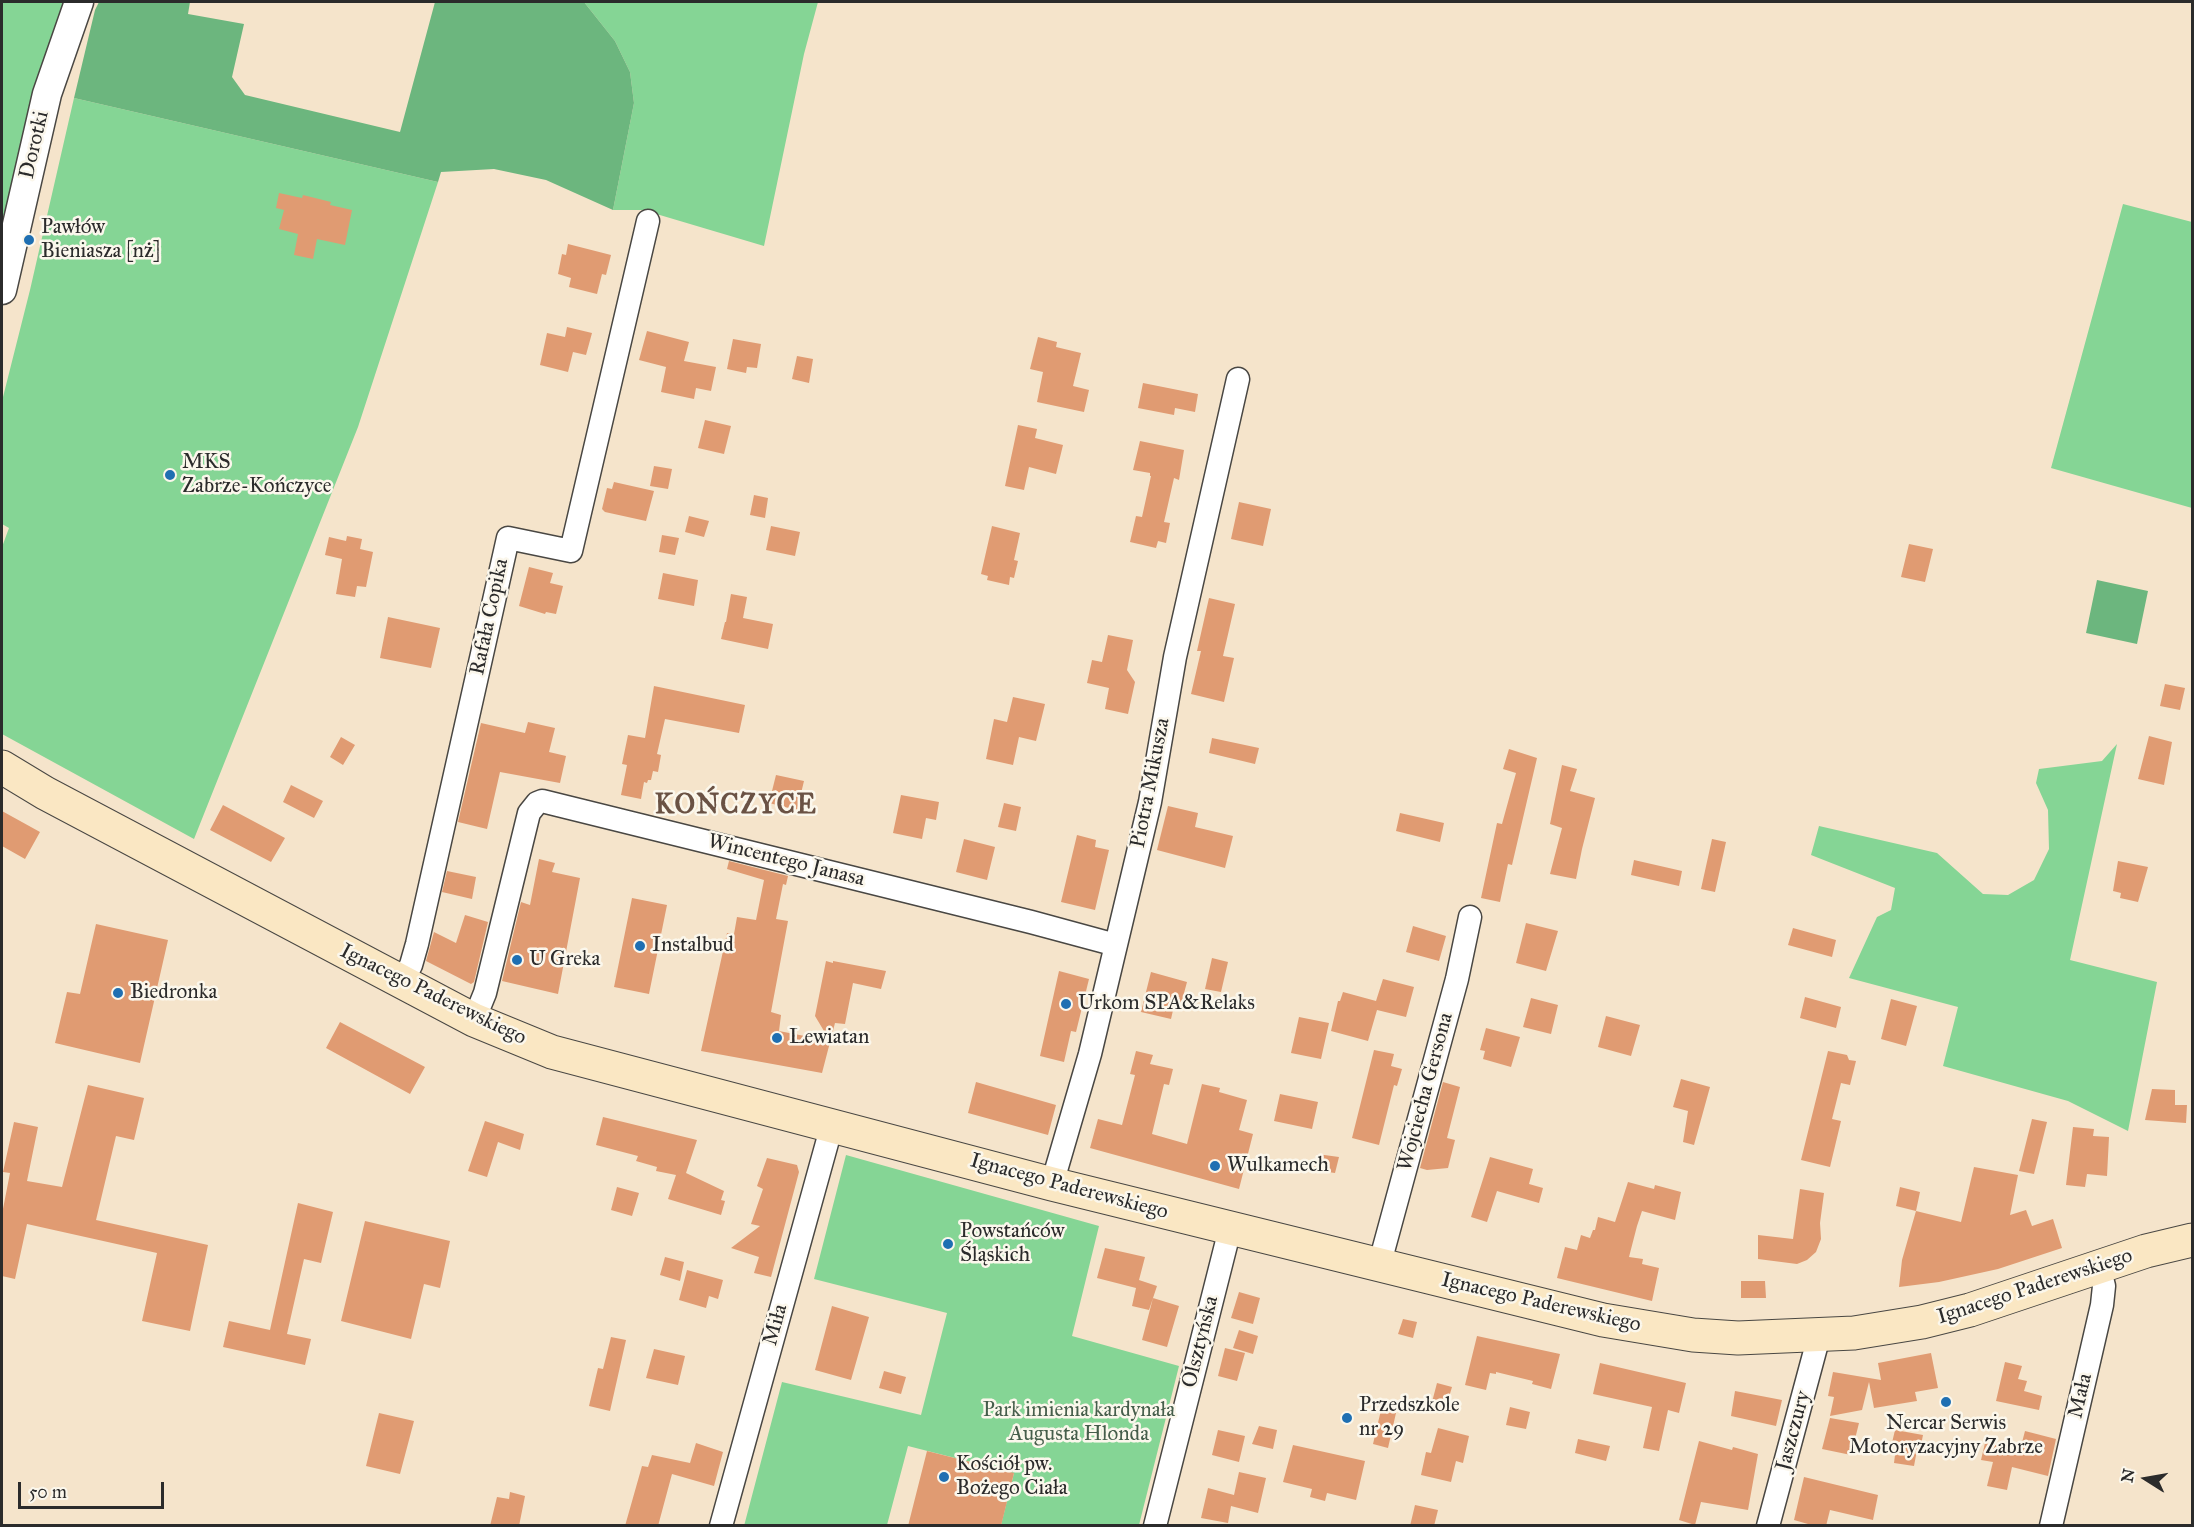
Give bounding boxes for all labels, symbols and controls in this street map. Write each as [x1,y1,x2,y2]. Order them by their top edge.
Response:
street label: Dorotki [15,109,55,181]
place label: Pawłów Bieniasza [nż] [41,215,160,265]
marker: Pawłów Bieniasza [nż] [22,233,36,247]
place label: MKS Zabrze-Kończyce [182,450,332,500]
marker: MKS Zabrze-Kończyce [163,468,177,482]
street label: Rafała Copika [465,556,515,678]
street label: Piotra Mikusza [1126,716,1176,850]
district label: KOŃCZYCE [655,790,817,822]
street label: Wincentego Janasa [705,829,867,893]
place label: Instalbud [652,933,734,959]
street label: Ignacego Paderewskiego [336,939,530,1051]
marker: Instalbud [633,939,647,953]
place label: U Greka [529,947,600,973]
marker: U Greka [510,953,524,967]
place label: Biedronka [130,980,217,1006]
marker: Biedronka [111,986,125,1000]
place label: Urkom SPA&Relaks [1078,991,1255,1017]
marker: Urkom SPA&Relaks [1059,997,1073,1011]
street label: Wojciecha Gersona [1393,1010,1459,1174]
place label: Lewiatan [789,1025,869,1051]
marker: Lewiatan [770,1031,784,1045]
street label: Ignacego Paderewskiego [967,1148,1171,1226]
place label: Wulkamech [1227,1153,1329,1179]
marker: Wulkamech [1208,1159,1222,1173]
place label: Powstańców Śląskich [960,1219,1065,1269]
marker: Powstańców Śląskich [941,1237,955,1251]
street label: Ignacego Paderewskiego [1934,1244,2136,1330]
street label: Ignacego Paderewskiego [1439,1268,1643,1338]
street label: Olsztyńska [1177,1293,1225,1391]
street label: Miła [758,1301,794,1349]
street label: Mała [2064,1371,2098,1421]
street label: Jaszczury [1771,1388,1817,1474]
place label: Przedszkole nr 29 [1359,1393,1460,1443]
marker: Nercar Serwis Motoryzacyjny Zabrze [1939,1395,1953,1409]
park label: Park imienia kardynała Augusta Hlonda [983,1398,1175,1448]
marker: Przedszkole nr 29 [1340,1411,1354,1425]
place label: Nercar Serwis Motoryzacyjny Zabrze [1849,1411,2043,1461]
north arrow [2116,1449,2176,1509]
place label: Kościół pw. Bożego Ciała [956,1452,1068,1502]
text: N [2117,1467,2138,1484]
scale bar [21,1470,166,1508]
marker: Kościół pw. Bożego Ciała [937,1470,951,1484]
text: 50 m [29,1481,67,1503]

